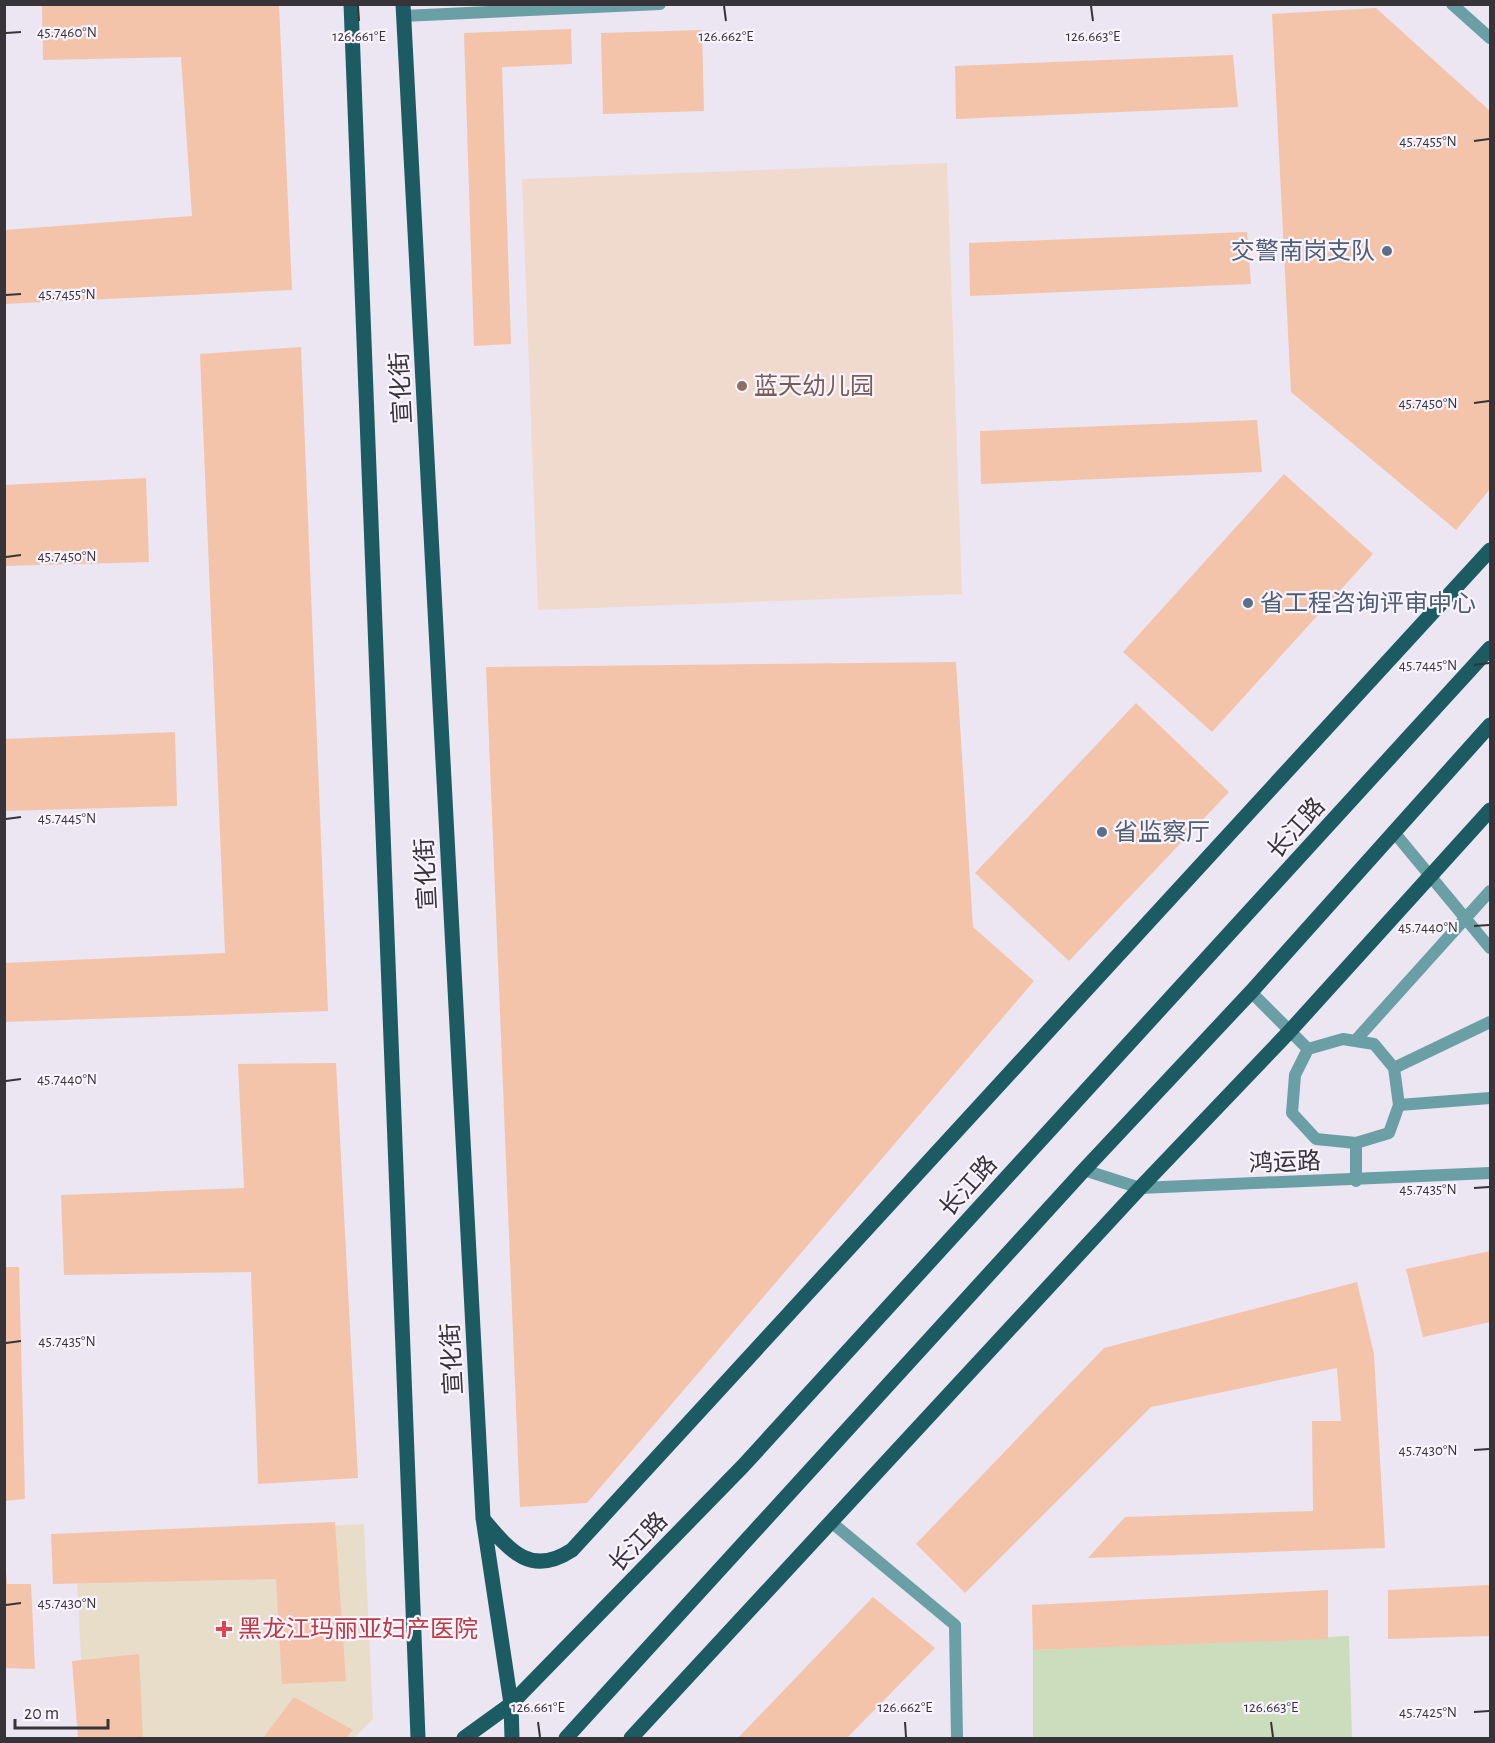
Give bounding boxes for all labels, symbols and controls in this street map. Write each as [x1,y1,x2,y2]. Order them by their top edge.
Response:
text: 45.7460°N [37,25,97,40]
text: 126.661°E [332,29,386,44]
text: 126.662°E [698,29,754,44]
text: 126.663°E [1066,29,1120,44]
text: 45.7455°N [1399,134,1457,149]
place label: 交警南岗支队 [1231,238,1375,264]
marker: 交警南岗支队 [1380,244,1394,258]
text: 45.7455°N [38,287,96,302]
street label: 宣化街 [386,351,416,425]
place label: 蓝天幼儿园 [754,373,874,399]
marker: 蓝天幼儿园 [735,379,749,393]
text: 45.7450°N [1398,396,1458,411]
text: 45.7450°N [37,549,97,564]
place label: 省工程咨询评审中心 [1260,590,1476,616]
marker: 省工程咨询评审中心 [1241,596,1255,610]
text: 45.7445°N [1399,658,1457,673]
street label: 长江路 [1262,793,1330,863]
text: 45.7445°N [38,811,96,826]
place label: 省监察厅 [1114,819,1210,845]
marker: 省监察厅 [1095,825,1109,839]
street label: 宣化街 [411,837,441,911]
text: 45.7440°N [1398,920,1458,935]
text: 45.7440°N [37,1072,97,1087]
street label: 鸿运路 [1249,1148,1321,1176]
street label: 长江路 [934,1151,1002,1221]
text: 45.7435°N [1399,1182,1457,1197]
street label: 宣化街 [437,1322,467,1396]
text: 45.7435°N [38,1334,96,1349]
text: 45.7430°N [1398,1443,1458,1458]
street label: 长江路 [604,1507,672,1577]
text: 45.7430°N [37,1596,97,1611]
place label: 黑龙江玛丽亚妇产医院 [238,1616,478,1642]
marker: 黑龙江玛丽亚妇产医院 [215,1620,233,1638]
scale bar [15,1692,108,1730]
text: 126.661°E [511,1700,565,1715]
text: 126.662°E [877,1700,933,1715]
text: 126.663°E [1244,1700,1298,1715]
text: 20 m [24,1705,59,1723]
text: 45.7425°N [1399,1705,1457,1720]

